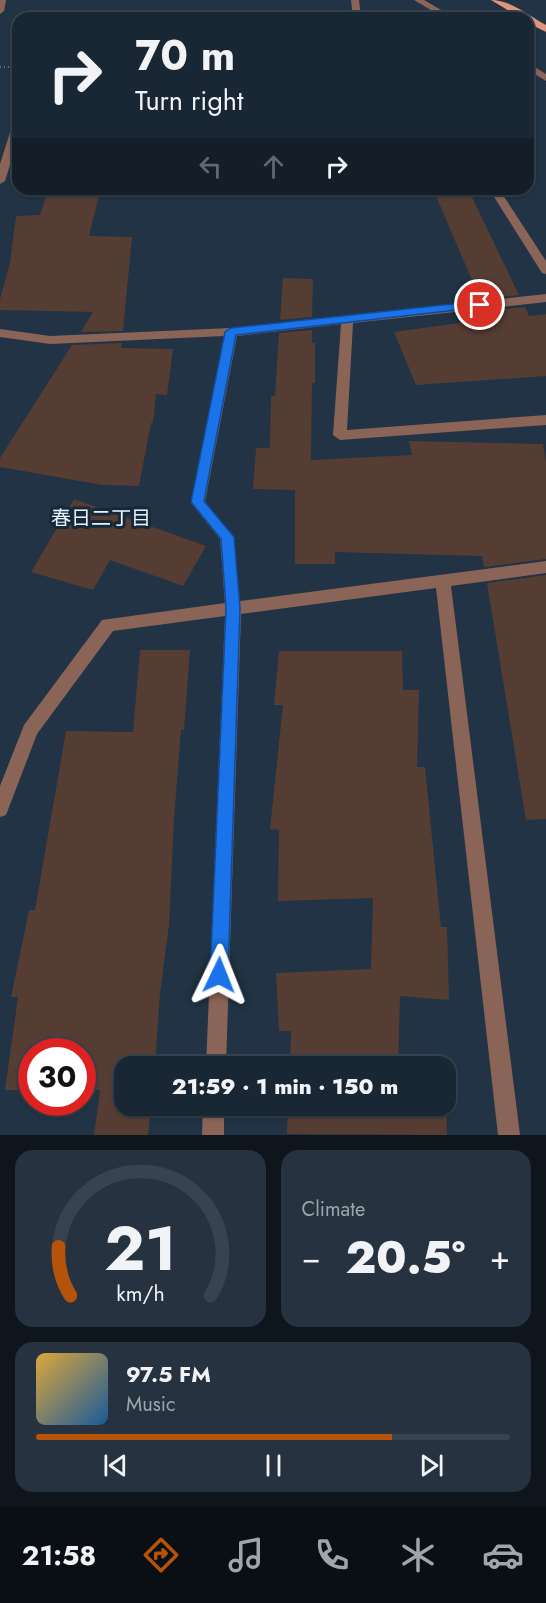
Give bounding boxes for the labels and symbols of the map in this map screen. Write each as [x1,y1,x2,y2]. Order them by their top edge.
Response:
pin [454,279,505,330]
district label: 春日二丁目 [51,504,151,533]
position arrow [187,943,251,1007]
speed limit sign: 30 [18,1038,96,1116]

